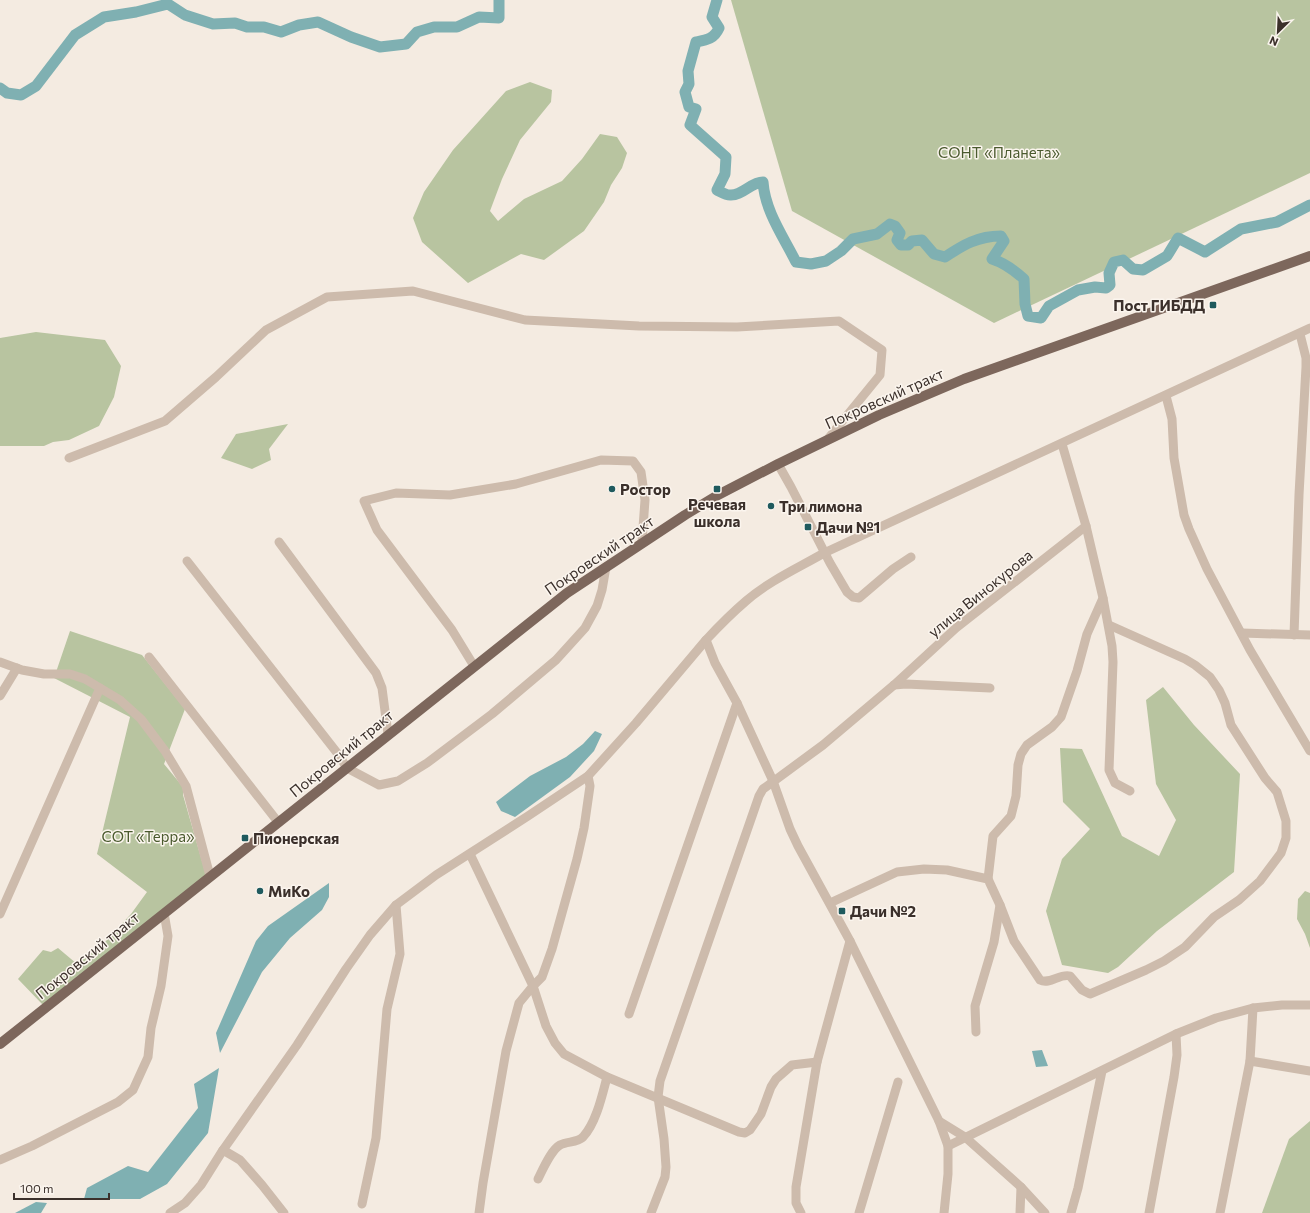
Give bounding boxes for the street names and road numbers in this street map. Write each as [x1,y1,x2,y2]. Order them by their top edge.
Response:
street label: Покровский тракт [822,364,946,432]
street label: Покровский тракт [541,512,657,598]
street label: улица Винокурова [924,545,1036,641]
street label: Покровский тракт [286,706,396,800]
street label: Покровский тракт [32,908,142,1002]

